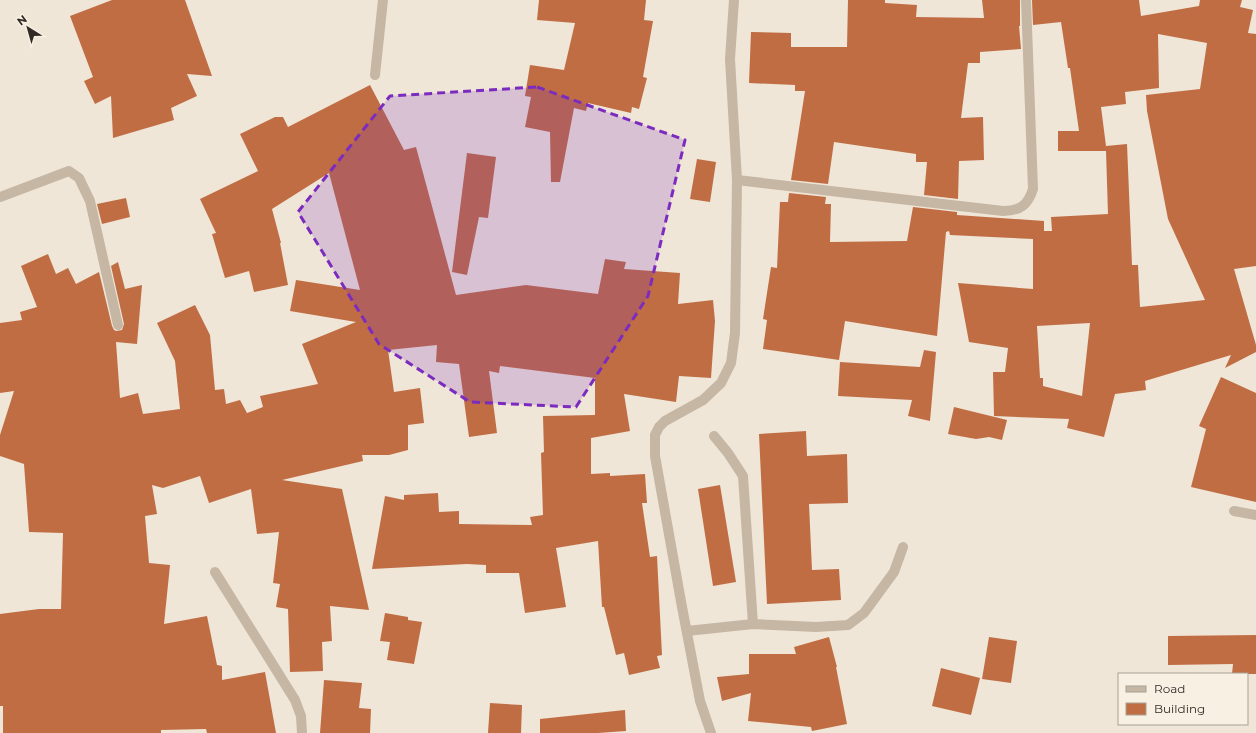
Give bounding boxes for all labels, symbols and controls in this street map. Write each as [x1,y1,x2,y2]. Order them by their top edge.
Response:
north arrow [8,8,48,48]
text: N [14,12,30,28]
legend [1118,673,1248,725]
text: Road [1154,681,1185,696]
text: Building [1154,701,1205,716]

